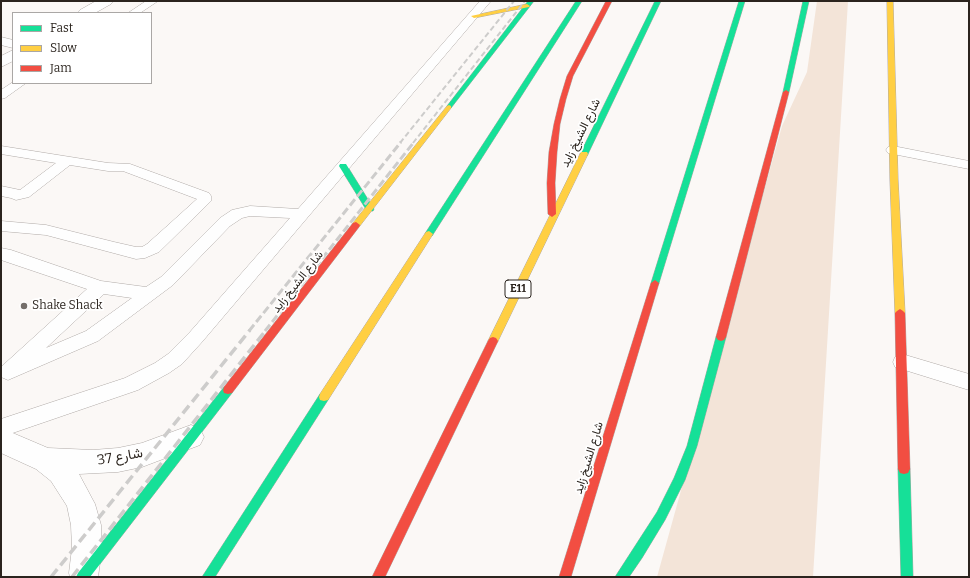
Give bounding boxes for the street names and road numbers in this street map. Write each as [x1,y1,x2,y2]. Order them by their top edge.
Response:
street label: شارع الشيخ زايد [558,96,604,170]
street label: شارع الشيخ زايد [269,248,327,316]
road number: E11 [505,280,531,298]
street label: شارع الشيخ زايد [571,420,607,496]
street label: شارع 37 [96,445,144,469]

